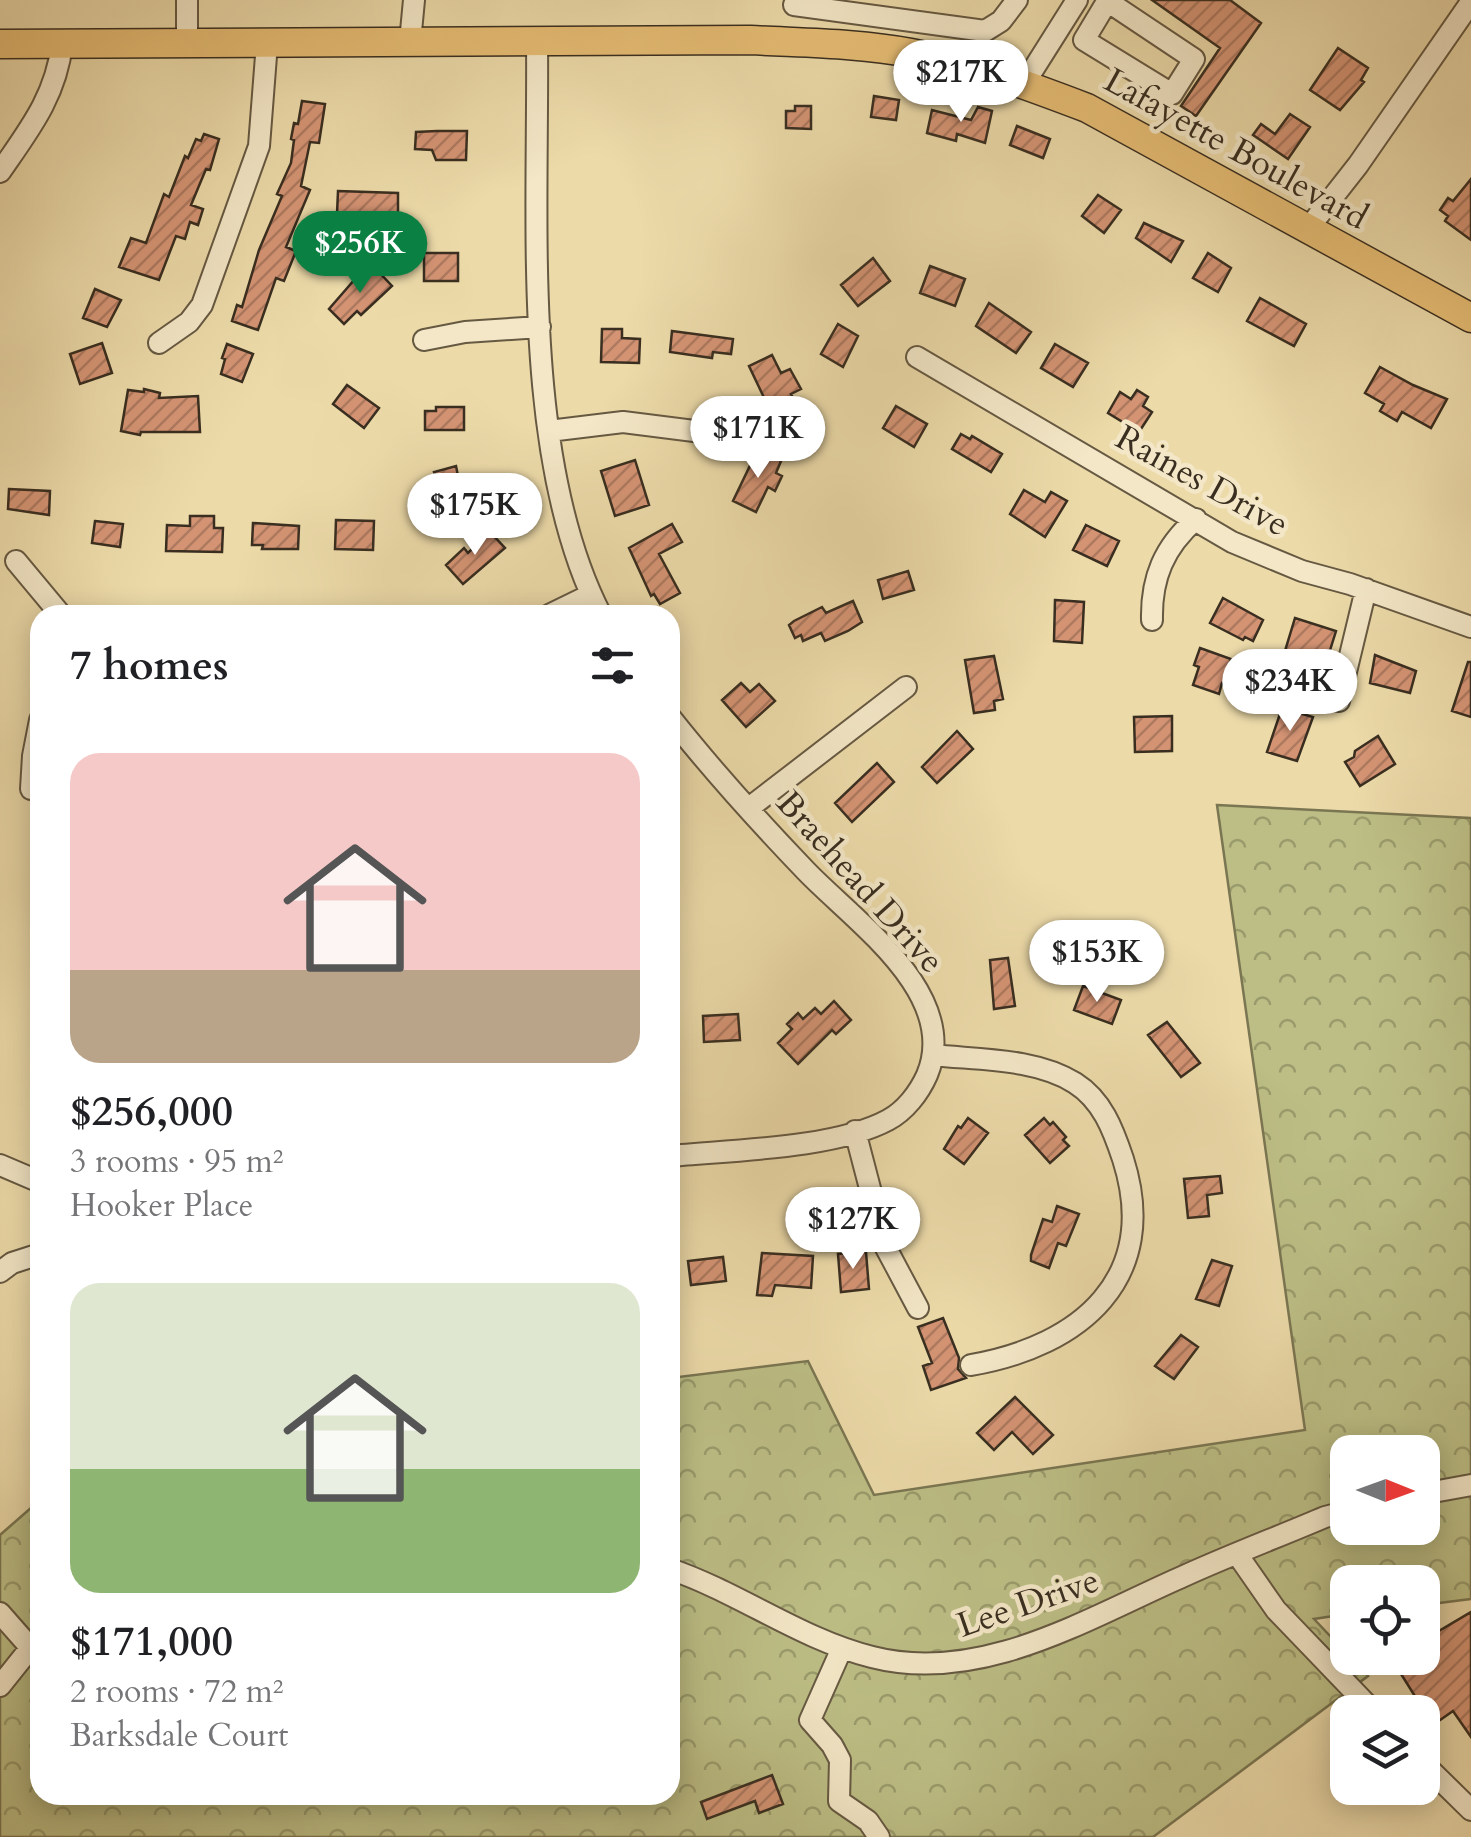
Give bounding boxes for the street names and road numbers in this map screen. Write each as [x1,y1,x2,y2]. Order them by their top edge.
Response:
street label: Lafayette Boulevard [1095,57,1377,242]
street label: Raines Drive [1107,414,1297,548]
street label: Braehead Drive [765,780,955,984]
street label: Lee Drive [951,1556,1105,1650]

